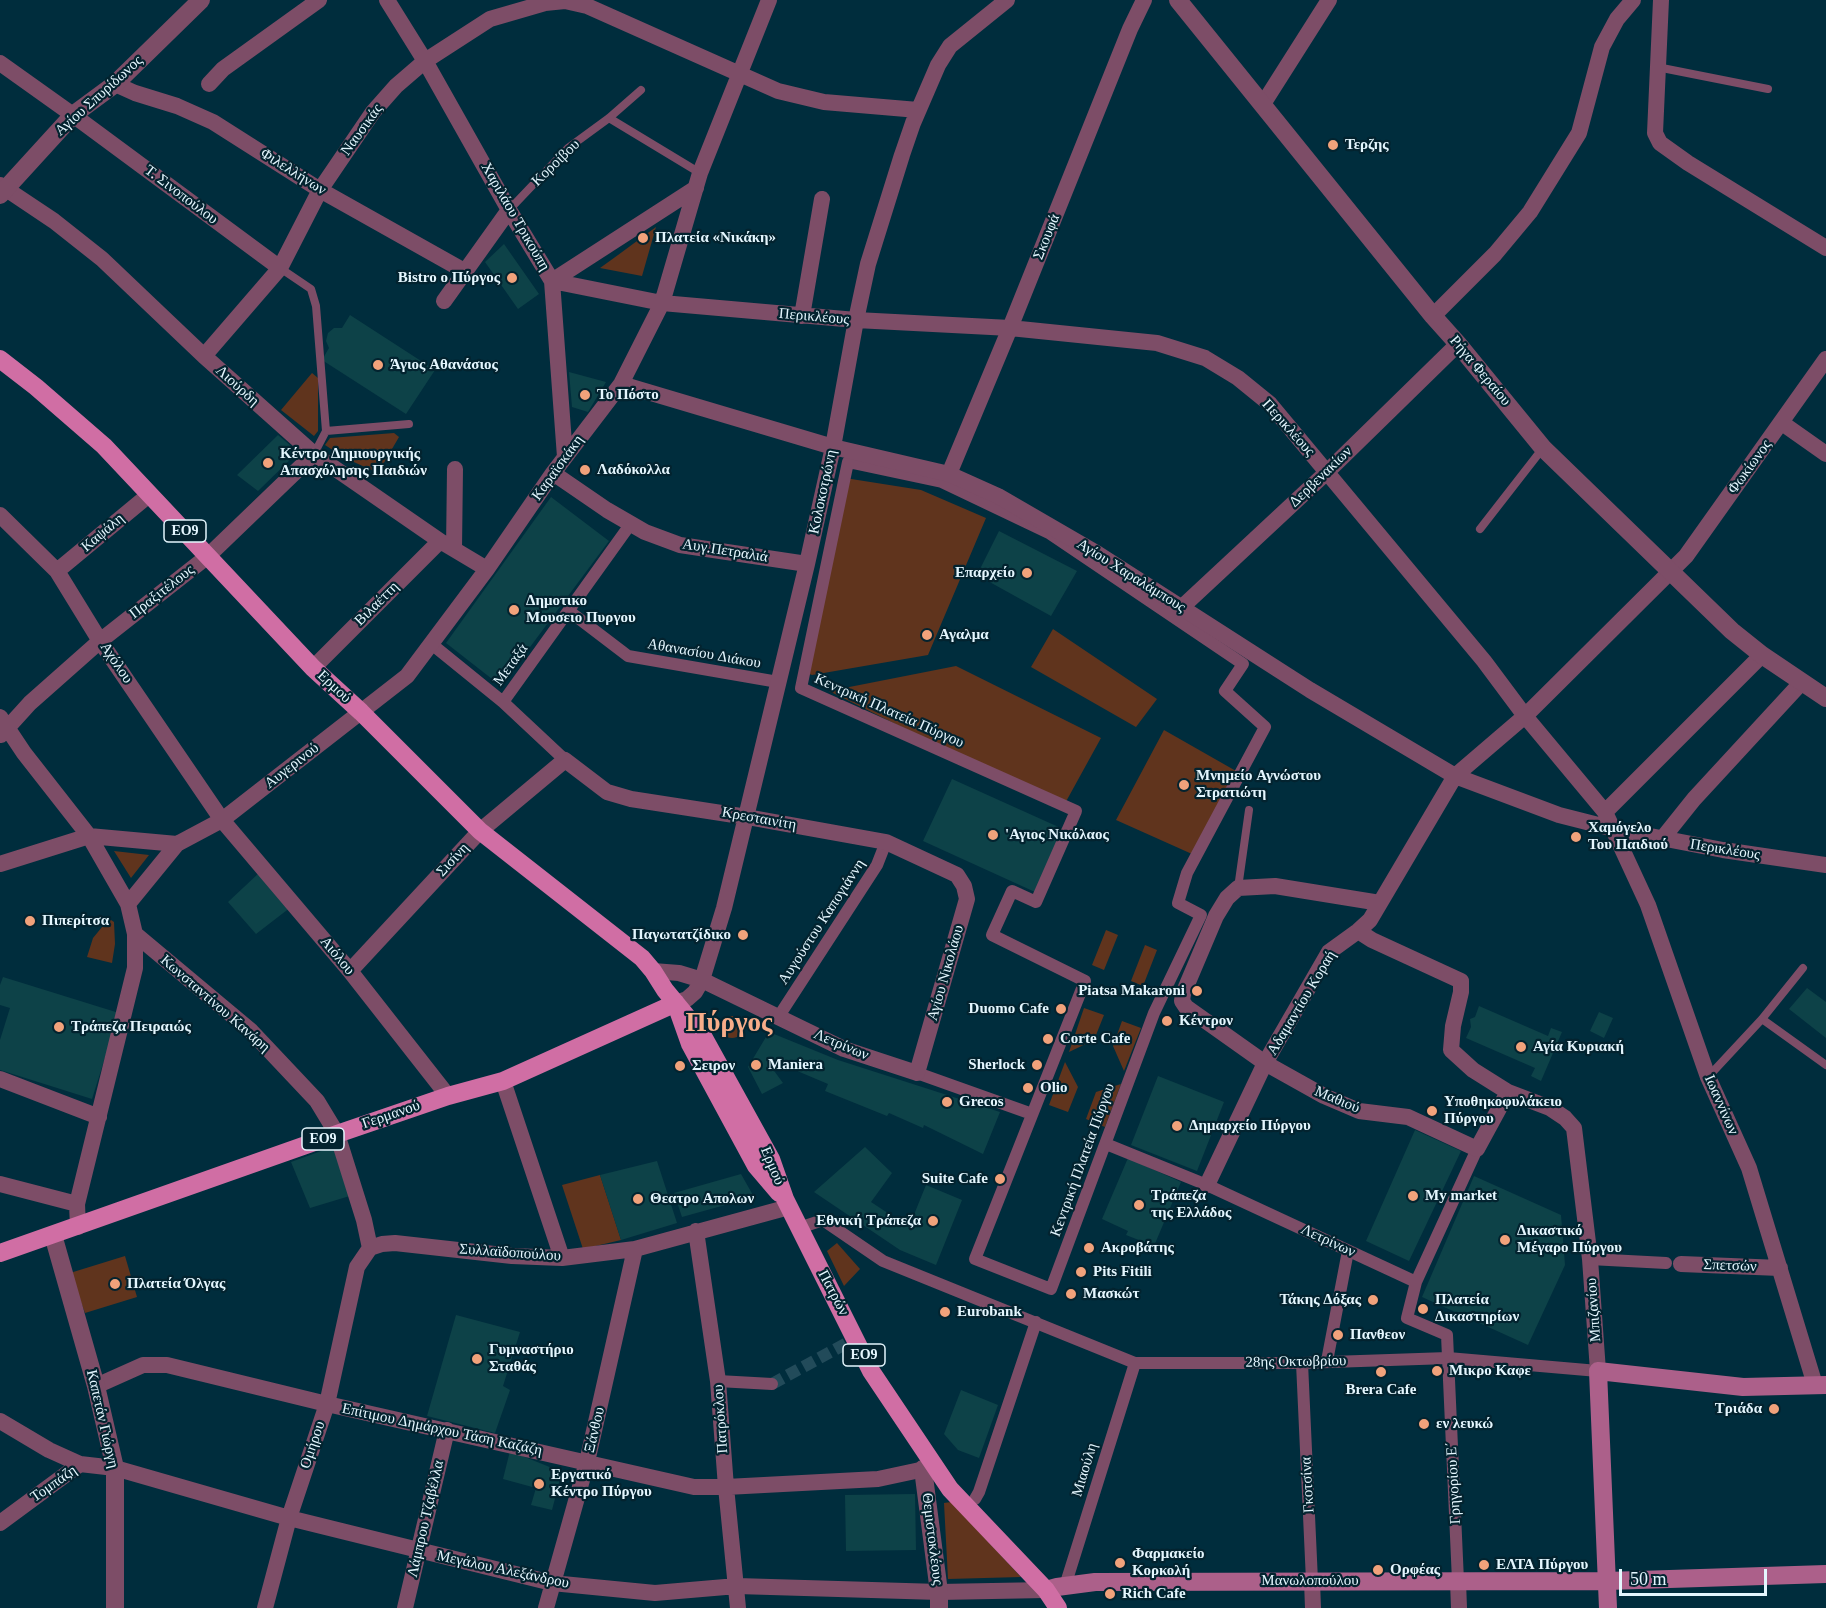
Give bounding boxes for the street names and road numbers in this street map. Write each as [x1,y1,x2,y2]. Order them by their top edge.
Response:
street label: Αγίου Σπυρίδωνος [52,52,146,140]
street label: Ναυσικάς [337,101,387,159]
street label: Κοροίβου [528,136,584,190]
street label: Φιλελλήνων [257,145,329,199]
street label: Χαριλάου Τρικούπη [477,160,553,274]
street label: Τ. Σινοπούλου [141,162,221,228]
street label: Σκουφά [1030,212,1064,262]
street label: Περικλέους [778,305,850,329]
street label: Ρήγα Φεραίου [1445,332,1515,410]
street label: Λιούρδη [212,362,262,410]
street label: Περικλέους [1258,396,1318,460]
street label: Καραϊσκάκη [528,432,588,504]
street label: Φωκίωνος [1724,436,1776,498]
street label: Δερβενακίων [1286,443,1356,511]
street label: Κολοκοτρώνη [805,448,841,536]
street label: Καψάλη [78,510,128,556]
road number: ΕΟ9 [164,520,206,542]
street label: Αυγ.Πετραλιά [681,535,769,567]
street label: Αγίου Χαραλάμπους [1073,535,1189,617]
street label: Πραξιτέλους [126,561,198,623]
street label: Βιλαέττη [351,578,403,630]
street label: Αθανασίου Διάκου [646,635,762,673]
street label: Αχόλου [96,639,136,687]
street label: Μεταξά [490,640,532,690]
street label: Ερμού [313,667,355,707]
street label: Κεντρική Πλατεία Πύργου [811,670,967,752]
street label: Αυγερινού [261,739,323,793]
street label: Κρεσταινίτη [720,804,798,834]
street label: Περικλέους [1689,836,1761,864]
street label: Σισίνη [433,839,473,881]
street label: Αυγούστου Καπογιάννη [775,856,869,988]
street label: Αγίου Νικολάου [924,923,968,1023]
street label: Αιόλου [316,933,358,979]
street label: Αδαμαντίου Κοραή [1264,947,1340,1059]
street label: Κωνσταντίνου Κανάρη [157,952,273,1056]
street label: Λετρίνων [811,1025,871,1065]
street label: Ιωαννίνων [1700,1072,1742,1138]
street label: Κεντρική Πλατεία Πύργου [1047,1081,1119,1239]
street label: Μαθιού [1312,1082,1362,1118]
street label: Γερμανού [360,1097,422,1133]
road number: ΕΟ9 [302,1128,344,1150]
street label: Ερμού [756,1144,788,1188]
street label: Λετρίνων [1298,1221,1358,1261]
street label: Συλλαϊδοπούλου [459,1240,561,1266]
street label: Σπετσών [1703,1256,1757,1276]
street label: Πατρών [814,1267,852,1319]
street label: Μπιζανίου [1583,1277,1605,1343]
road number: ΕΟ9 [843,1344,885,1366]
street label: 28ης Οκτωβρίου [1245,1352,1347,1372]
street label: Καπετάν Γιώργη [82,1368,122,1470]
street label: Πατρόκλου [710,1384,732,1454]
street label: Επίτιμου Δημάρχου Τάση Καζάζη [340,1400,544,1460]
street label: Ξάνθου [581,1405,609,1455]
street label: Ομήρου [296,1419,330,1471]
street label: Μιαούλη [1068,1441,1102,1499]
street label: Γρηγορίου Ε΄ [1443,1441,1465,1525]
street label: Γκοτσίνα [1298,1456,1318,1514]
street label: Λάμπρου Τζαβέλλα [404,1459,448,1579]
street label: Τομπάζη [27,1462,81,1506]
street label: Θεμιστοκλέους [917,1492,947,1586]
street label: Μεγάλου Αλεξάνδρου [435,1547,571,1593]
street label: Μανωλοπούλου [1261,1572,1359,1590]

